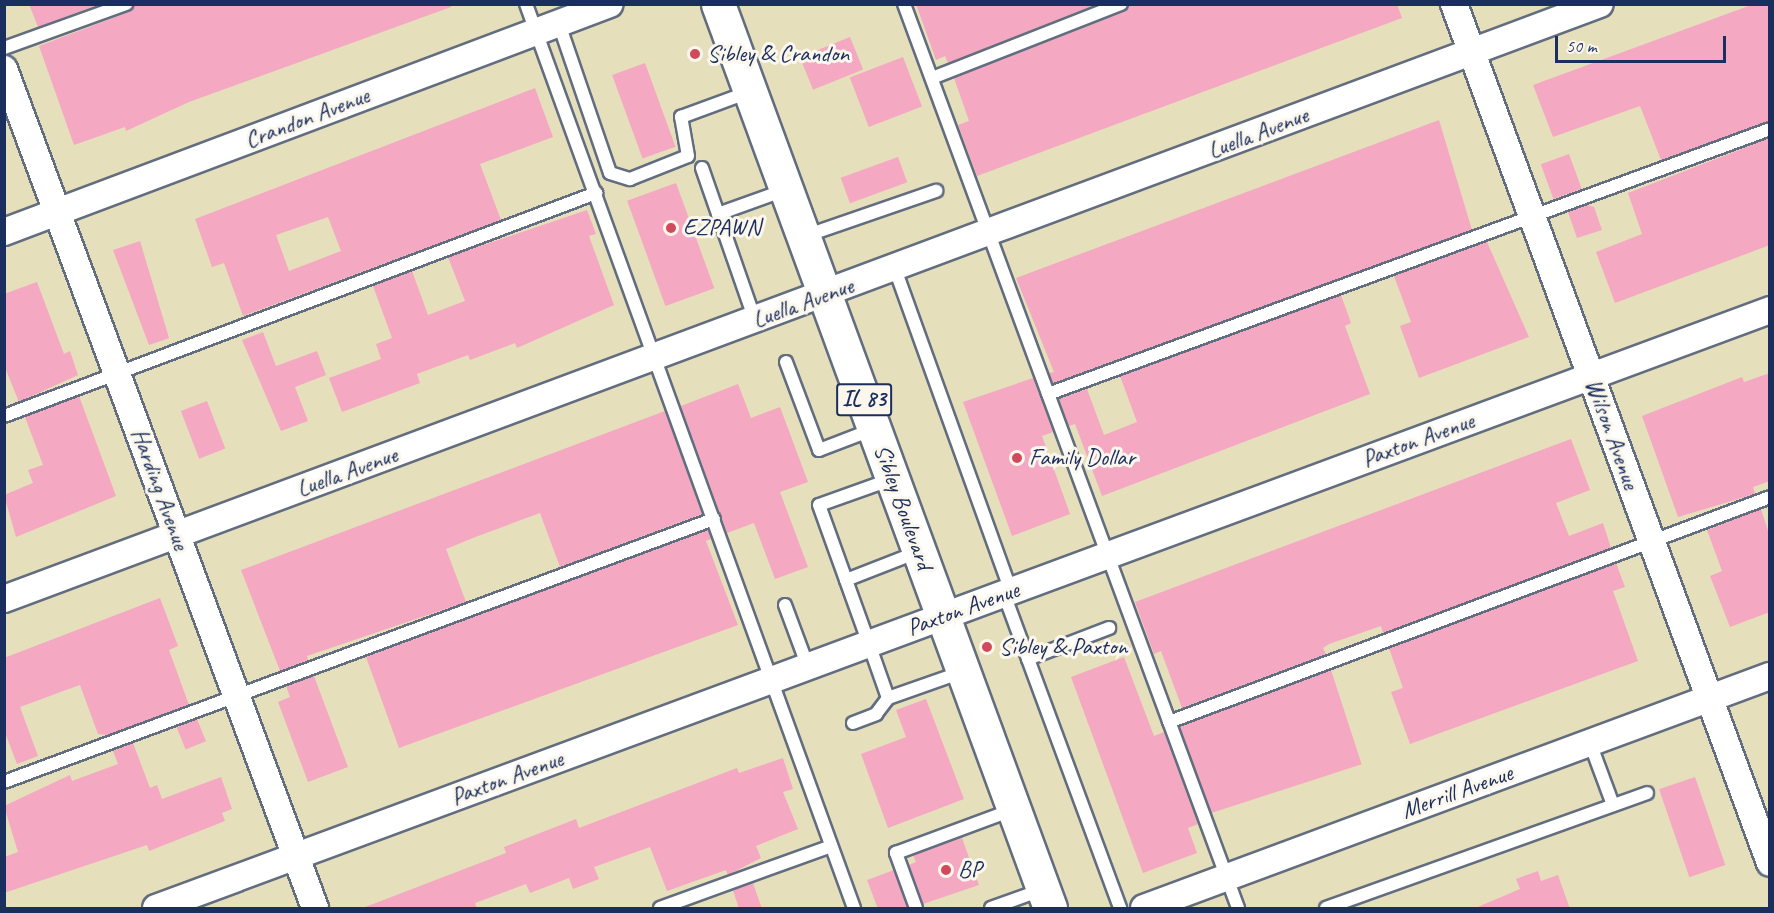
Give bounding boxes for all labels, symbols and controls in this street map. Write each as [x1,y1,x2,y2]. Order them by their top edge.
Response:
scale bar [1558,24,1729,62]
text: 50 m [1566,35,1597,57]
place label: Sibley & Crandon [707,40,849,68]
marker: Sibley & Crandon [688,47,702,61]
street label: Crandon Avenue [241,81,373,155]
street label: Luella Avenue [1204,101,1312,165]
place label: EZPAWN [683,214,760,242]
marker: EZPAWN [664,221,678,235]
street label: Luella Avenue [749,272,857,334]
street label: Wilson Avenue [1579,375,1645,493]
road number: IL 83 [836,381,892,419]
street label: Paxton Avenue [1358,406,1478,474]
street label: Harding Avenue [125,424,195,554]
street label: Sibley Boulevard [867,440,939,574]
street label: Luella Avenue [293,441,401,503]
place label: Family Dollar [1029,444,1135,472]
marker: Family Dollar [1010,451,1024,465]
street label: Paxton Avenue [903,575,1023,643]
place label: Sibley & Paxton [999,633,1127,661]
marker: Sibley & Paxton [980,640,994,654]
street label: Paxton Avenue [447,744,567,812]
street label: Merrill Avenue [1398,759,1516,825]
place label: BP [958,856,982,884]
marker: BP [939,863,953,877]

